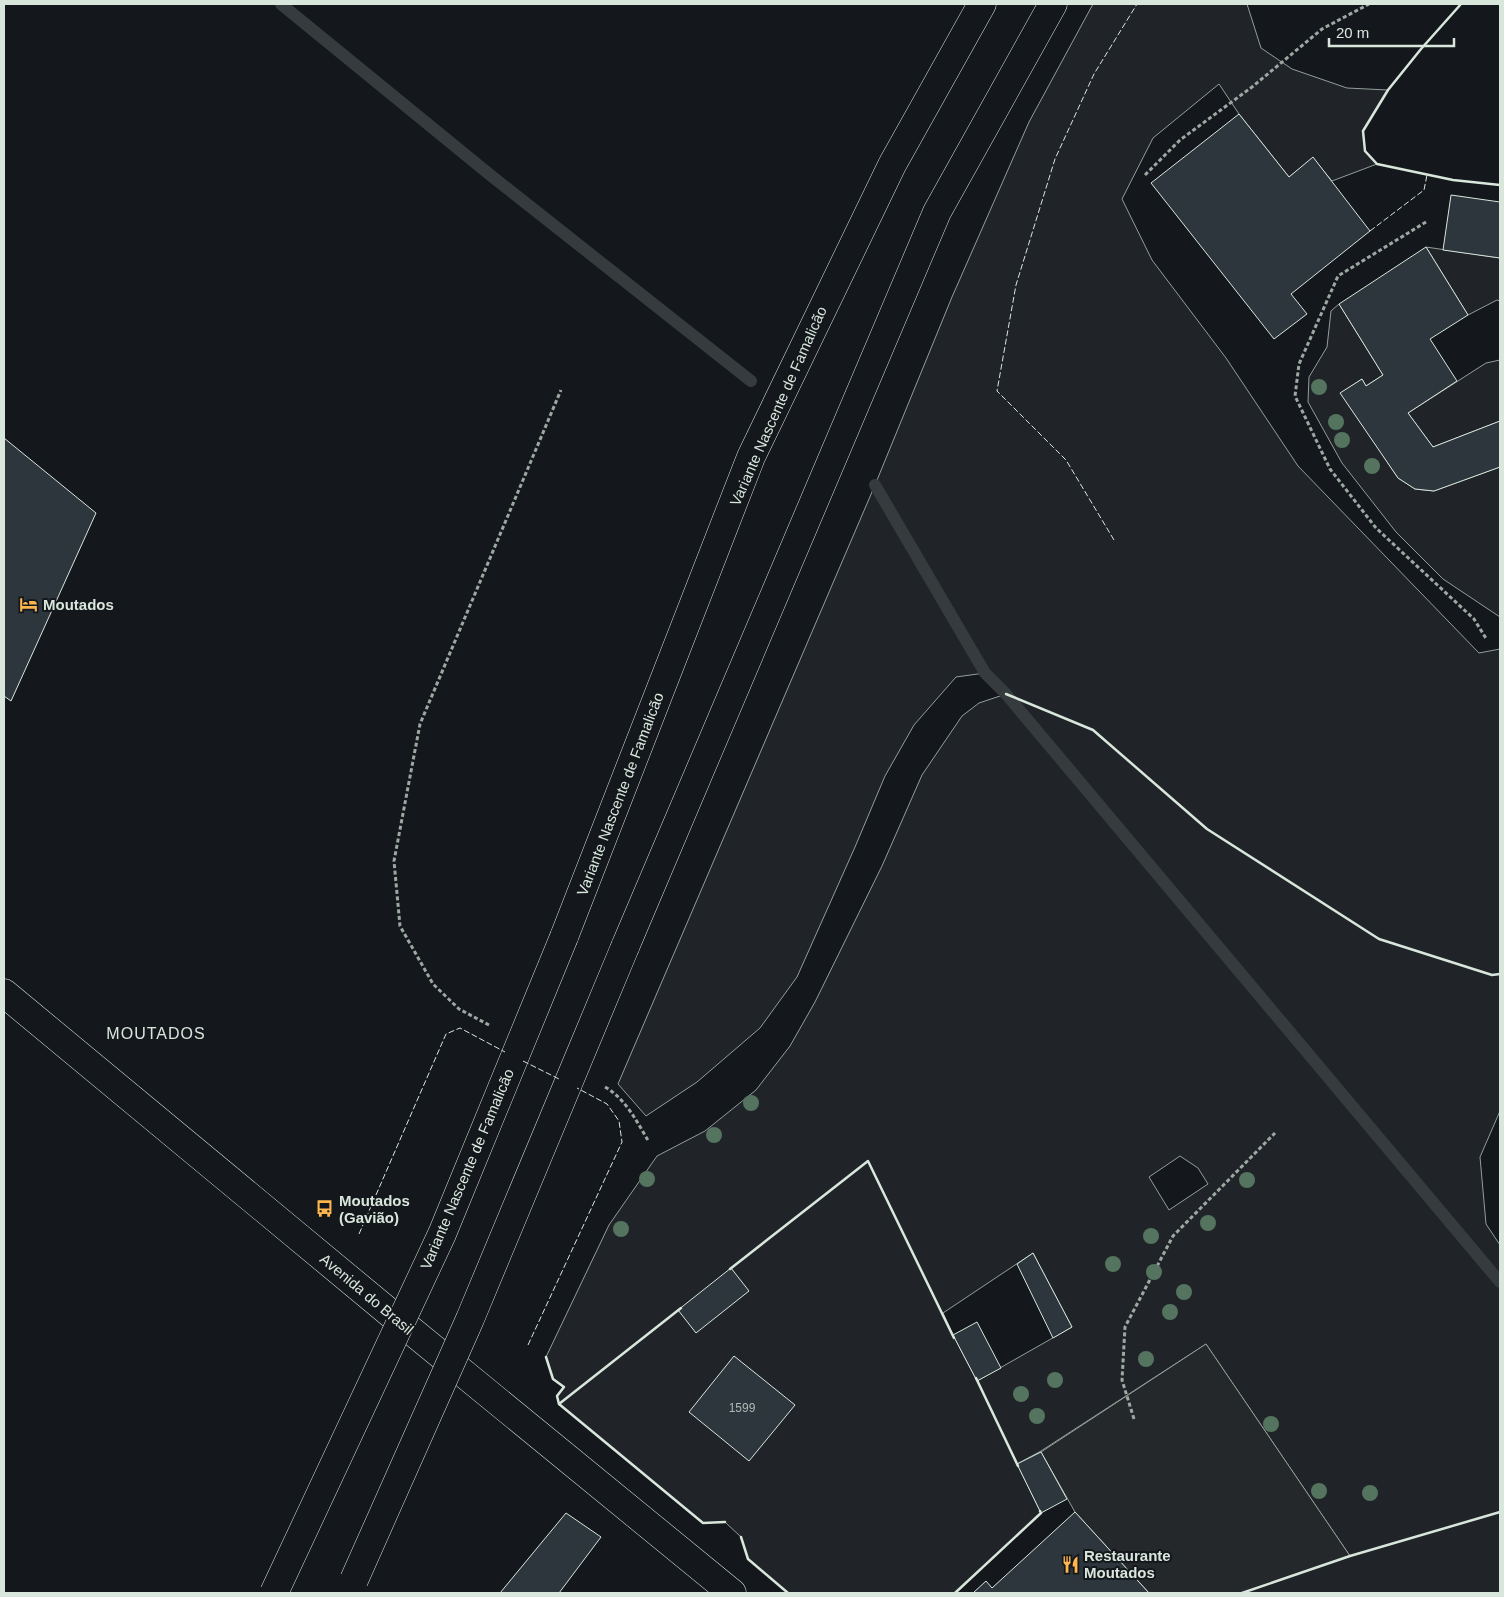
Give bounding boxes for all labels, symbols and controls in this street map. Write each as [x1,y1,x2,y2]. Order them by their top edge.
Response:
scale bar [1329,15,1454,47]
text: 20 m [1336,24,1369,41]
street label: Variante Nascente de Famalicão [726,304,830,508]
hotel icon: Moutados [19,594,39,614]
place label: Moutados [43,596,114,613]
street label: Variante Nascente de Famalicão [573,690,667,898]
district label: MOUTADOS [106,1025,206,1042]
street label: Variante Nascente de Famalicão [417,1066,517,1272]
place label: Moutados (Gavião) [339,1192,410,1226]
bus stop icon: Moutados (Gavião) [315,1199,335,1219]
street label: Avenida do Brasil [317,1250,417,1338]
house number: 1599 [729,1401,756,1415]
place label: Restaurante Moutados [1084,1547,1171,1581]
restaurant icon: Restaurante Moutados [1060,1554,1080,1574]

